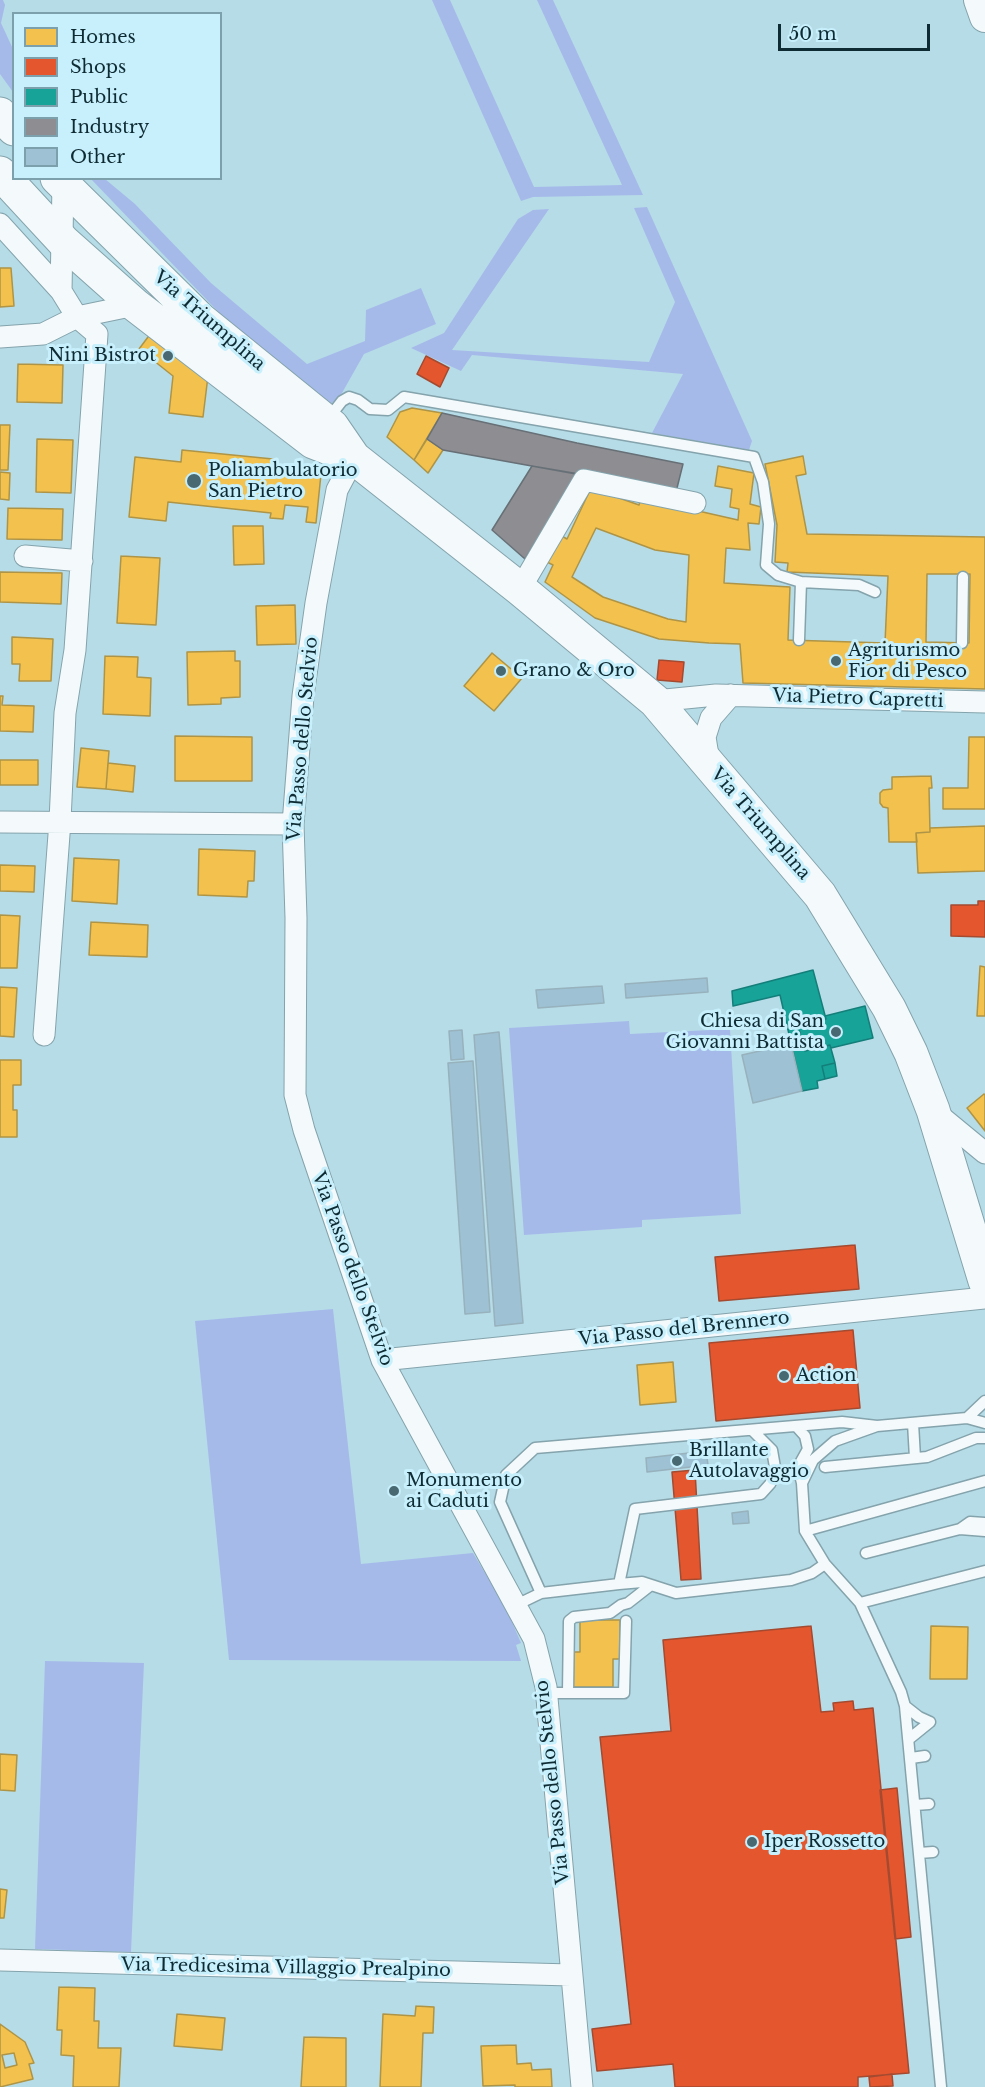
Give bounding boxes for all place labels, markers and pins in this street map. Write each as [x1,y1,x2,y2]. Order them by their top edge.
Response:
place label: Nini Bistrot [48,345,156,367]
marker: Nini Bistrot [161,349,175,363]
place label: Poliambulatorio San Pietro [208,460,358,502]
marker: Poliambulatorio San Pietro [185,472,203,490]
place label: Agriturismo Fior di Pesco [848,640,967,682]
marker: Agriturismo Fior di Pesco [829,654,843,668]
place label: Grano & Oro [513,660,635,682]
marker: Grano & Oro [494,664,508,678]
place label: Chiesa di San Giovanni Battista [665,1011,824,1054]
marker: Chiesa di San Giovanni Battista [829,1025,843,1039]
place label: Action [796,1365,856,1387]
marker: Action [777,1369,791,1383]
place label: Brillante Autolavaggio [689,1440,809,1482]
marker: Brillante Autolavaggio [670,1454,684,1468]
place label: Monumento ai Caduti [406,1470,522,1512]
marker: Monumento ai Caduti [387,1484,401,1498]
place label: Iper Rossetto [764,1831,885,1853]
marker: Iper Rossetto [745,1835,759,1849]

